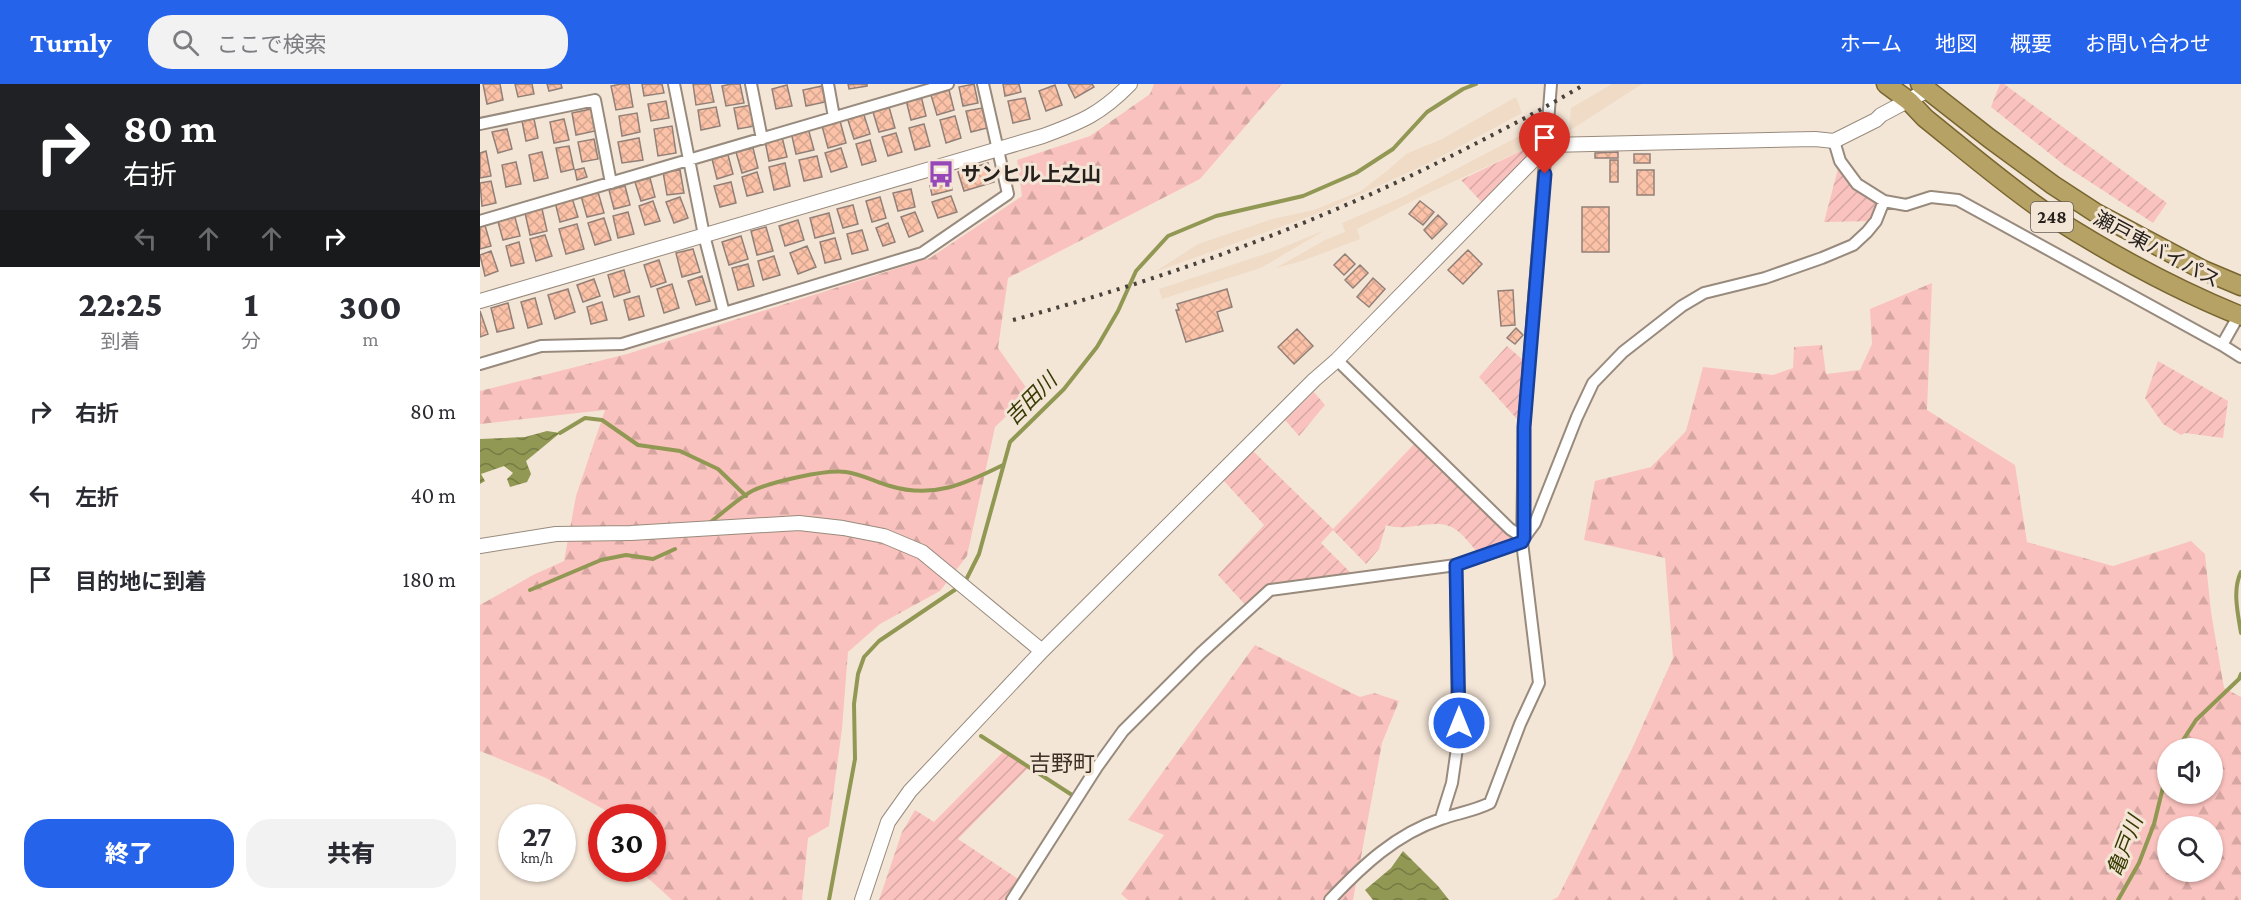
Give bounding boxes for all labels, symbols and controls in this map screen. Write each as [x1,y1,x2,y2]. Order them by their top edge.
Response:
search box [148,15,568,69]
icon: search [169,26,202,59]
text: Turnly [30,27,112,58]
text: ここで検索 [217,32,327,57]
text: ホーム [1840,32,1902,56]
text: 地図 [1935,32,1977,56]
text: 概要 [2010,32,2052,56]
text: お問い合わせ [2085,32,2211,56]
text: 80 m [123,104,217,151]
icon: right [24,108,102,186]
pin [1519,112,1570,174]
icon: arrive [1528,121,1561,154]
bus stop icon: サンヒル上之山 [926,159,956,189]
text: 右折 [123,160,177,190]
place label: サンヒル上之山 [961,163,1101,185]
road number: 248 [2031,202,2073,232]
street label: 瀬戸東バイパス [2090,207,2224,291]
icon: left [129,222,162,255]
icon: ahead [192,222,225,255]
icon: ahead [255,222,288,255]
icon: right [318,222,351,255]
text: 22:25 [78,284,163,324]
text: 1 [244,284,258,324]
text: 300 [339,287,402,327]
text: m [362,328,378,350]
text: 到着 [100,330,140,352]
text: 分 [241,330,261,352]
water label: 吉田川 [1000,367,1063,430]
icon: right [24,395,57,428]
text: 80 m [410,399,456,424]
text: 右折 [75,401,119,426]
icon: left [24,479,57,512]
text: 40 m [411,483,456,508]
text: 左折 [75,485,119,510]
icon: arrive [24,563,57,596]
text: 180 m [403,567,456,592]
text: 目的地に到着 [75,569,207,594]
position arrow [1427,691,1491,755]
map controls [2157,738,2223,882]
button: sound [2157,738,2223,804]
district label: 吉野町 [1029,751,1095,776]
speed limit sign: 30 [588,804,666,882]
water label: 亀戸川 [2103,810,2148,880]
button: search [2157,816,2223,882]
button: 終了 [24,819,234,888]
button: 共有 [246,819,456,888]
text: 27 [522,819,552,852]
text: km/h [521,850,553,866]

